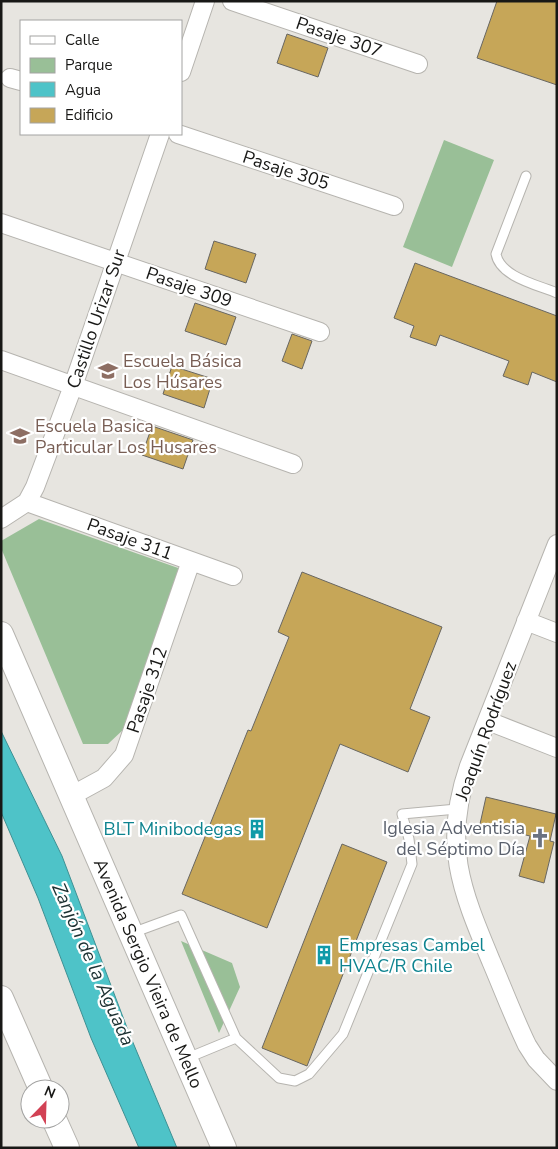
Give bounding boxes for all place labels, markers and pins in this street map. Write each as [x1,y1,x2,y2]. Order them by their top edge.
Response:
place label: Escuela Básica Los Húsares [123,349,242,394]
school or university icon: Escuela Básica Los Húsares [97,360,119,382]
place label: Escuela Basica Particular Los Husares [35,414,217,459]
school or university icon: Escuela Basica Particular Los Husares [9,425,31,447]
place label: Iglesia Adventisia del Séptimo Día [383,816,525,861]
place label: BLT Minibodegas [104,817,242,841]
building icon: BLT Minibodegas [246,818,268,840]
church icon: Iglesia Adventisia del Séptimo Día [529,827,551,849]
place label: Empresas Cambel HVAC/R Chile [339,933,486,978]
building icon: Empresas Cambel HVAC/R Chile [313,944,335,966]

